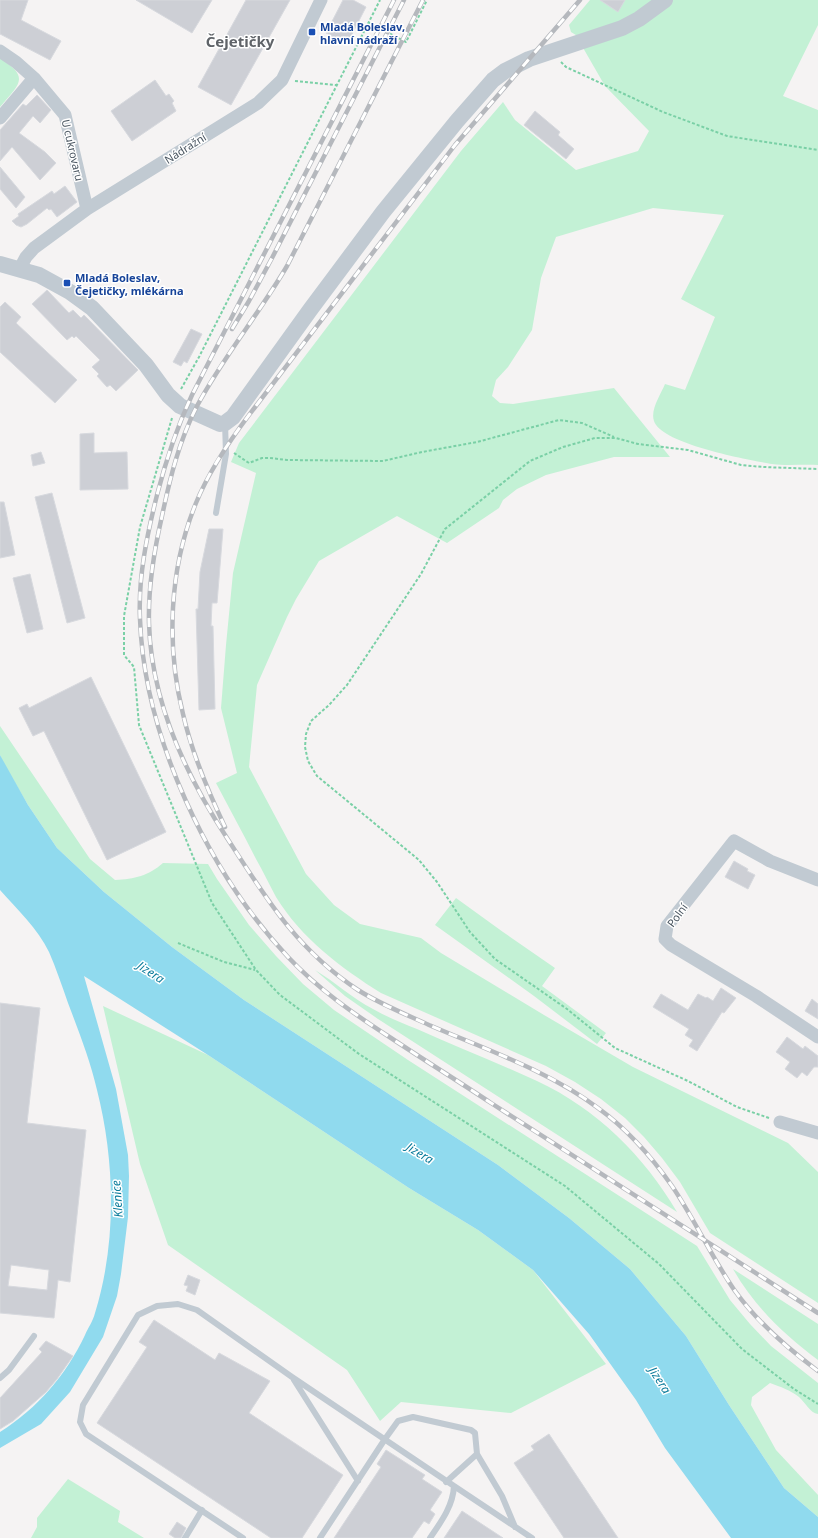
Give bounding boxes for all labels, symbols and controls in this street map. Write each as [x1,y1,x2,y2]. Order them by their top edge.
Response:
place label: Mladá Boleslav, hlavní nádraží [320,19,405,47]
marker: Mladá Boleslav, hlavní nádraží [307,27,317,37]
district label: Čejetičky [206,31,275,51]
street label: U cukrovaru [59,118,87,182]
street label: Nádražní [161,129,210,167]
place label: Mladá Boleslav, Čejetičky, mlékárna [75,270,184,298]
marker: Mladá Boleslav, Čejetičky, mlékárna [62,278,72,288]
street label: Polní [663,899,691,930]
water label: Jizera [133,956,168,987]
water label: Jizera [401,1137,437,1168]
water label: Klenice [107,1180,127,1218]
water label: Jizera [644,1362,675,1397]

